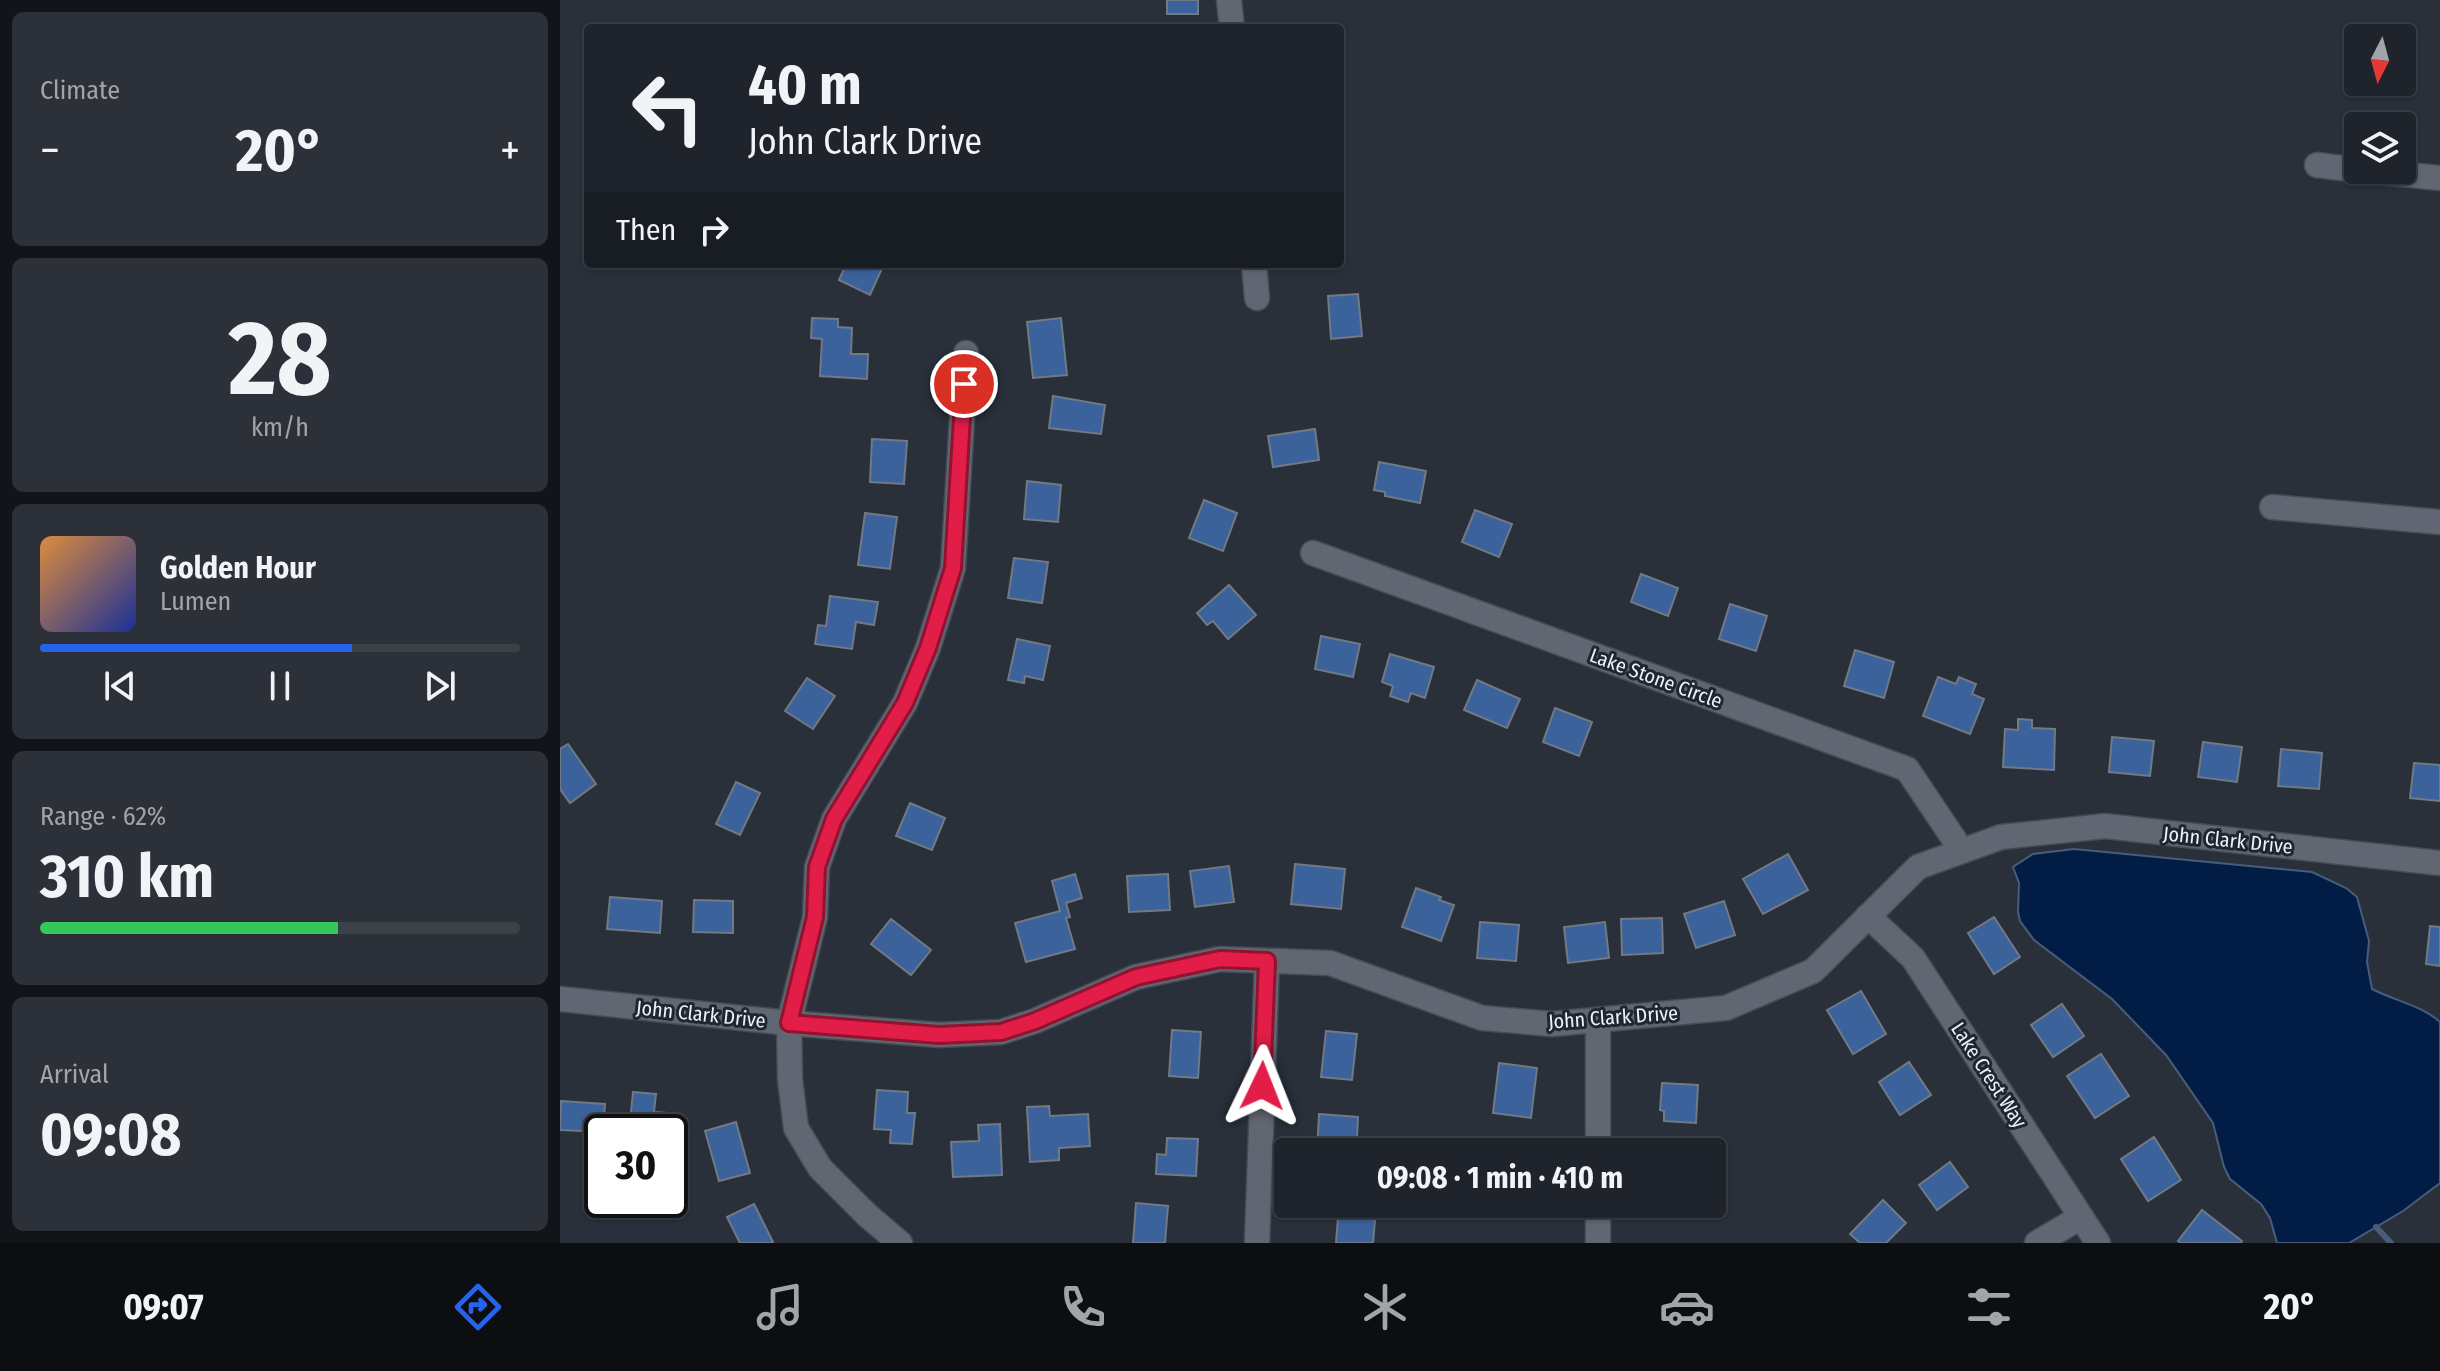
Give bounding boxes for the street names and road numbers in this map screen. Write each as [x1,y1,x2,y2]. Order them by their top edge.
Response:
street label: Lake Stone Circle [1586,643,1726,713]
street label: John Clark Drive [2162,821,2294,859]
street label: John Clark Drive [635,995,767,1033]
street label: John Clark Drive [1547,1000,1679,1034]
street label: Lake Crest Way [1946,1018,2032,1132]

